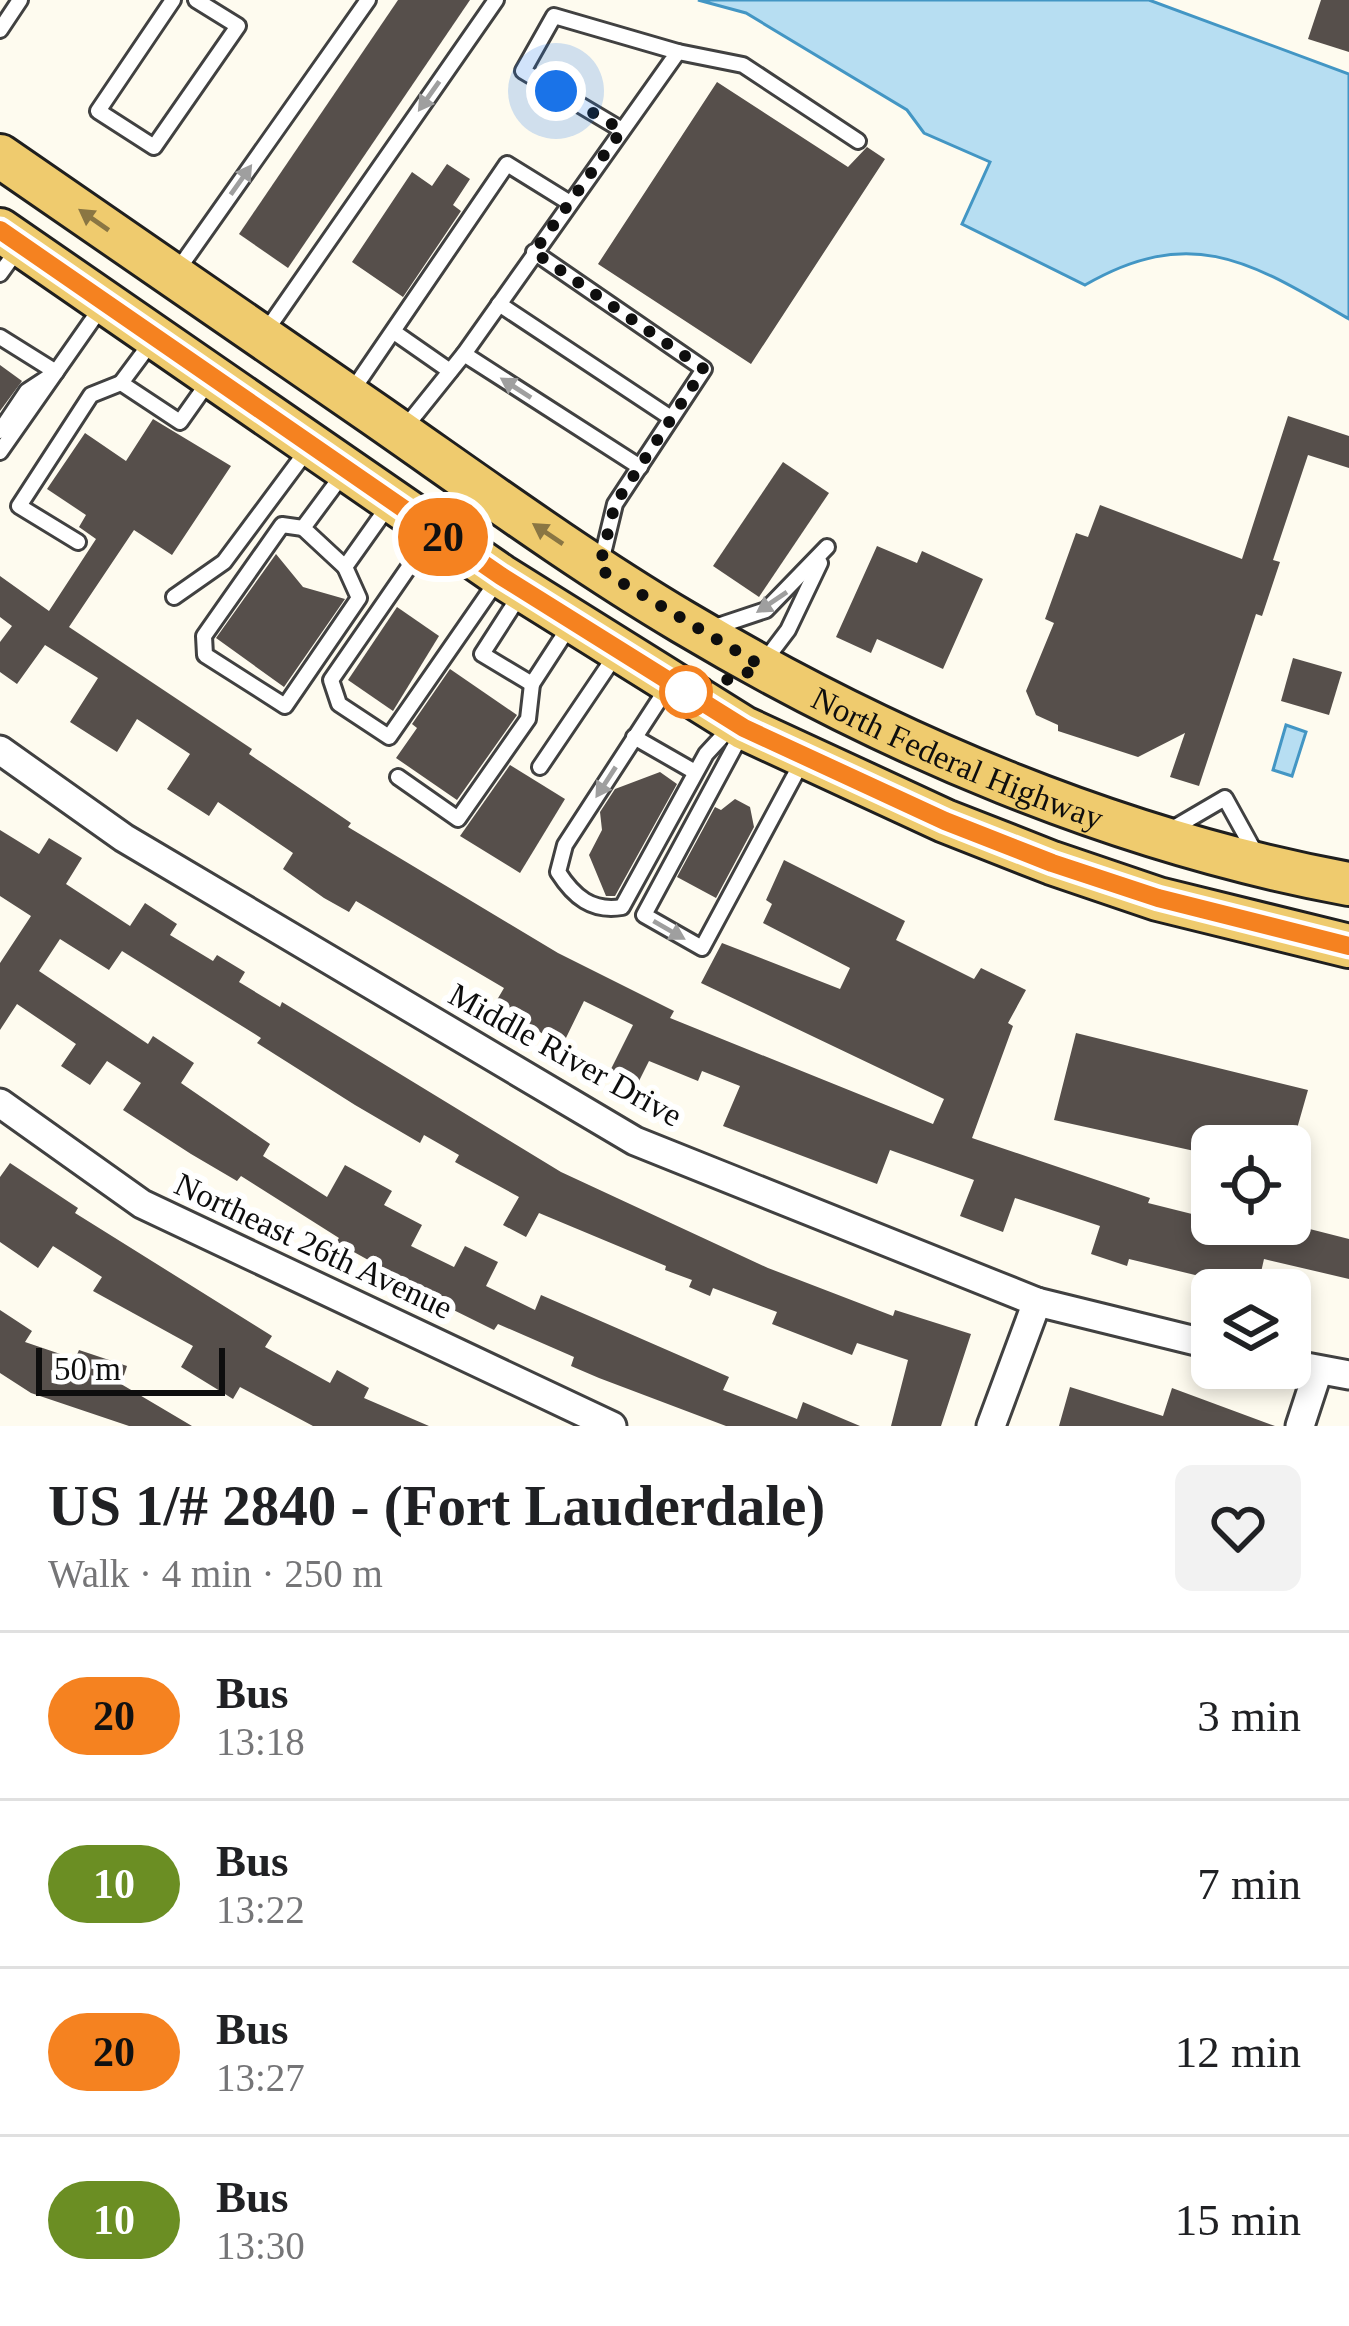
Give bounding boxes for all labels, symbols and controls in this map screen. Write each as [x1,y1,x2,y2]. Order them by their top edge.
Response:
your location [526,61,586,121]
one-way arrow [418,80,441,112]
one-way arrow [229,164,252,196]
one-way arrow [77,210,110,232]
one-way arrow [500,377,533,399]
line badge: 20 [389,498,497,576]
text: 20 [422,514,464,560]
one-way arrow [531,523,564,546]
one-way arrow [756,590,788,613]
unlabelled marker [661,667,711,717]
street label: North Federal Highway [806,680,1108,837]
one-way arrow [595,765,617,798]
one-way arrow [653,918,686,939]
street label: Middle River Drive [443,976,688,1134]
map controls [1191,1125,1311,1389]
button: locate [1191,1125,1311,1245]
street label: Northeast 26th Avenue [169,1166,458,1326]
button: layers [1191,1269,1311,1389]
scale bar [36,1342,225,1395]
text: 50 m [54,1351,121,1387]
button: heart [1175,1465,1301,1591]
text: US 1/# 2840 - (Fort Lauderdale) [48,1474,825,1537]
text: Walk · 4 min · 250 m [48,1552,383,1595]
text: Bus [216,1668,289,1718]
text: 3 min [1197,1691,1301,1741]
text: 20 [93,1693,135,1739]
text: 13:18 [216,1720,305,1763]
text: Bus [216,1836,289,1886]
text: 7 min [1197,1859,1301,1909]
text: 10 [93,1861,135,1907]
text: 13:22 [216,1888,305,1931]
text: Bus [216,2004,289,2054]
text: 12 min [1175,2027,1301,2077]
text: 20 [93,2029,135,2075]
text: 13:27 [216,2056,305,2099]
text: Bus [216,2172,289,2222]
text: 15 min [1175,2195,1301,2245]
text: 10 [93,2197,135,2243]
text: 13:30 [216,2224,305,2267]

